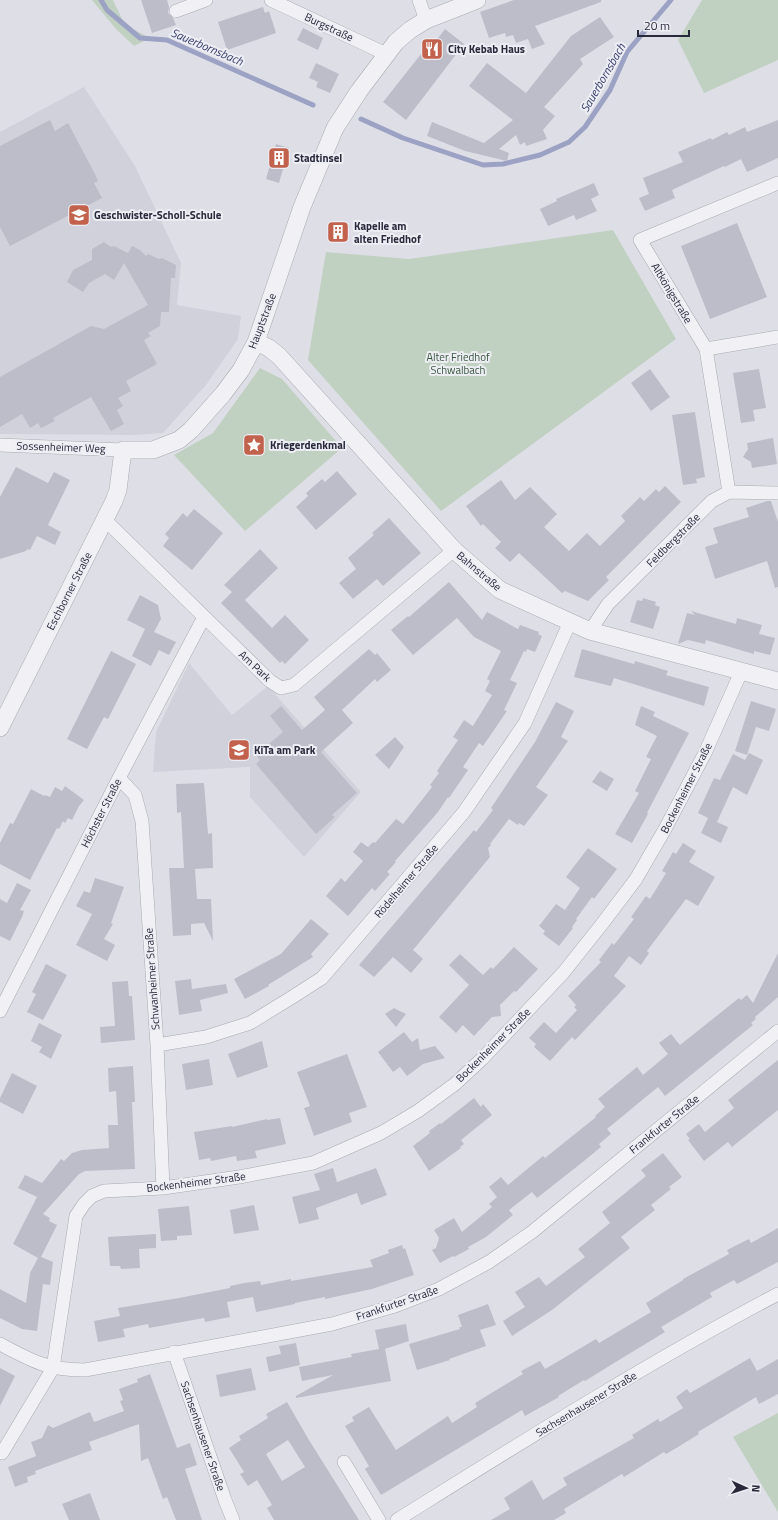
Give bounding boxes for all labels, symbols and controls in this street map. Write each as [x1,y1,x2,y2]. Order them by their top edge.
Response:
street label: Burgstraße [302,9,356,45]
scale bar [638,12,689,38]
text: 20 m [644,16,670,35]
water label: Sauerbornsbach [168,23,247,71]
restaurant icon: City Kebab Haus [419,36,445,62]
water label: Sauerbornsbach [575,39,631,116]
place label: City Kebab Haus [448,41,525,57]
building icon: Stadtinsel [266,145,292,171]
place label: Stadtinsel [294,150,342,166]
school or university icon: Geschwister-Scholl-Schule [66,202,92,228]
place label: Geschwister-Scholl-Schule [94,207,222,223]
place label: Kapelle am alten Friedhof [354,218,421,247]
building icon: Kapelle am alten Friedhof [325,219,351,245]
street label: Altkönigstraße [648,260,697,327]
street label: Hauptstraße [244,290,280,351]
park label: Alter Friedhof Schwalbach [426,349,490,378]
place icon: Kriegerdenkmal [241,432,267,458]
street label: Sossenheimer Weg [16,437,106,457]
place label: Kriegerdenkmal [270,437,346,453]
street label: Feldbergstraße [642,509,704,571]
street label: Bahnstraße [453,547,505,595]
street label: Eschborner Straße [42,549,96,633]
street label: Am Park [235,647,275,686]
school or university icon: KiTa am Park [226,737,252,763]
street label: Bockenheimer Straße [656,740,716,836]
place label: KiTa am Park [254,742,316,758]
street label: Höchster Straße [77,775,125,850]
street label: Rödelheimer Straße [370,840,442,921]
street label: Schwanheimer Straße [140,927,164,1030]
street label: Bockenheimer Straße [452,1004,534,1086]
street label: Frankfurter Straße [626,1090,703,1157]
street label: Bockenheimer Straße [146,1168,247,1196]
street label: Frankfurter Straße [354,1281,441,1325]
street label: Sachsenhausener Straße [532,1367,640,1441]
street label: Sachsenhausener Straße [177,1379,229,1494]
north arrow [726,1468,766,1508]
text: N [748,1484,764,1493]

